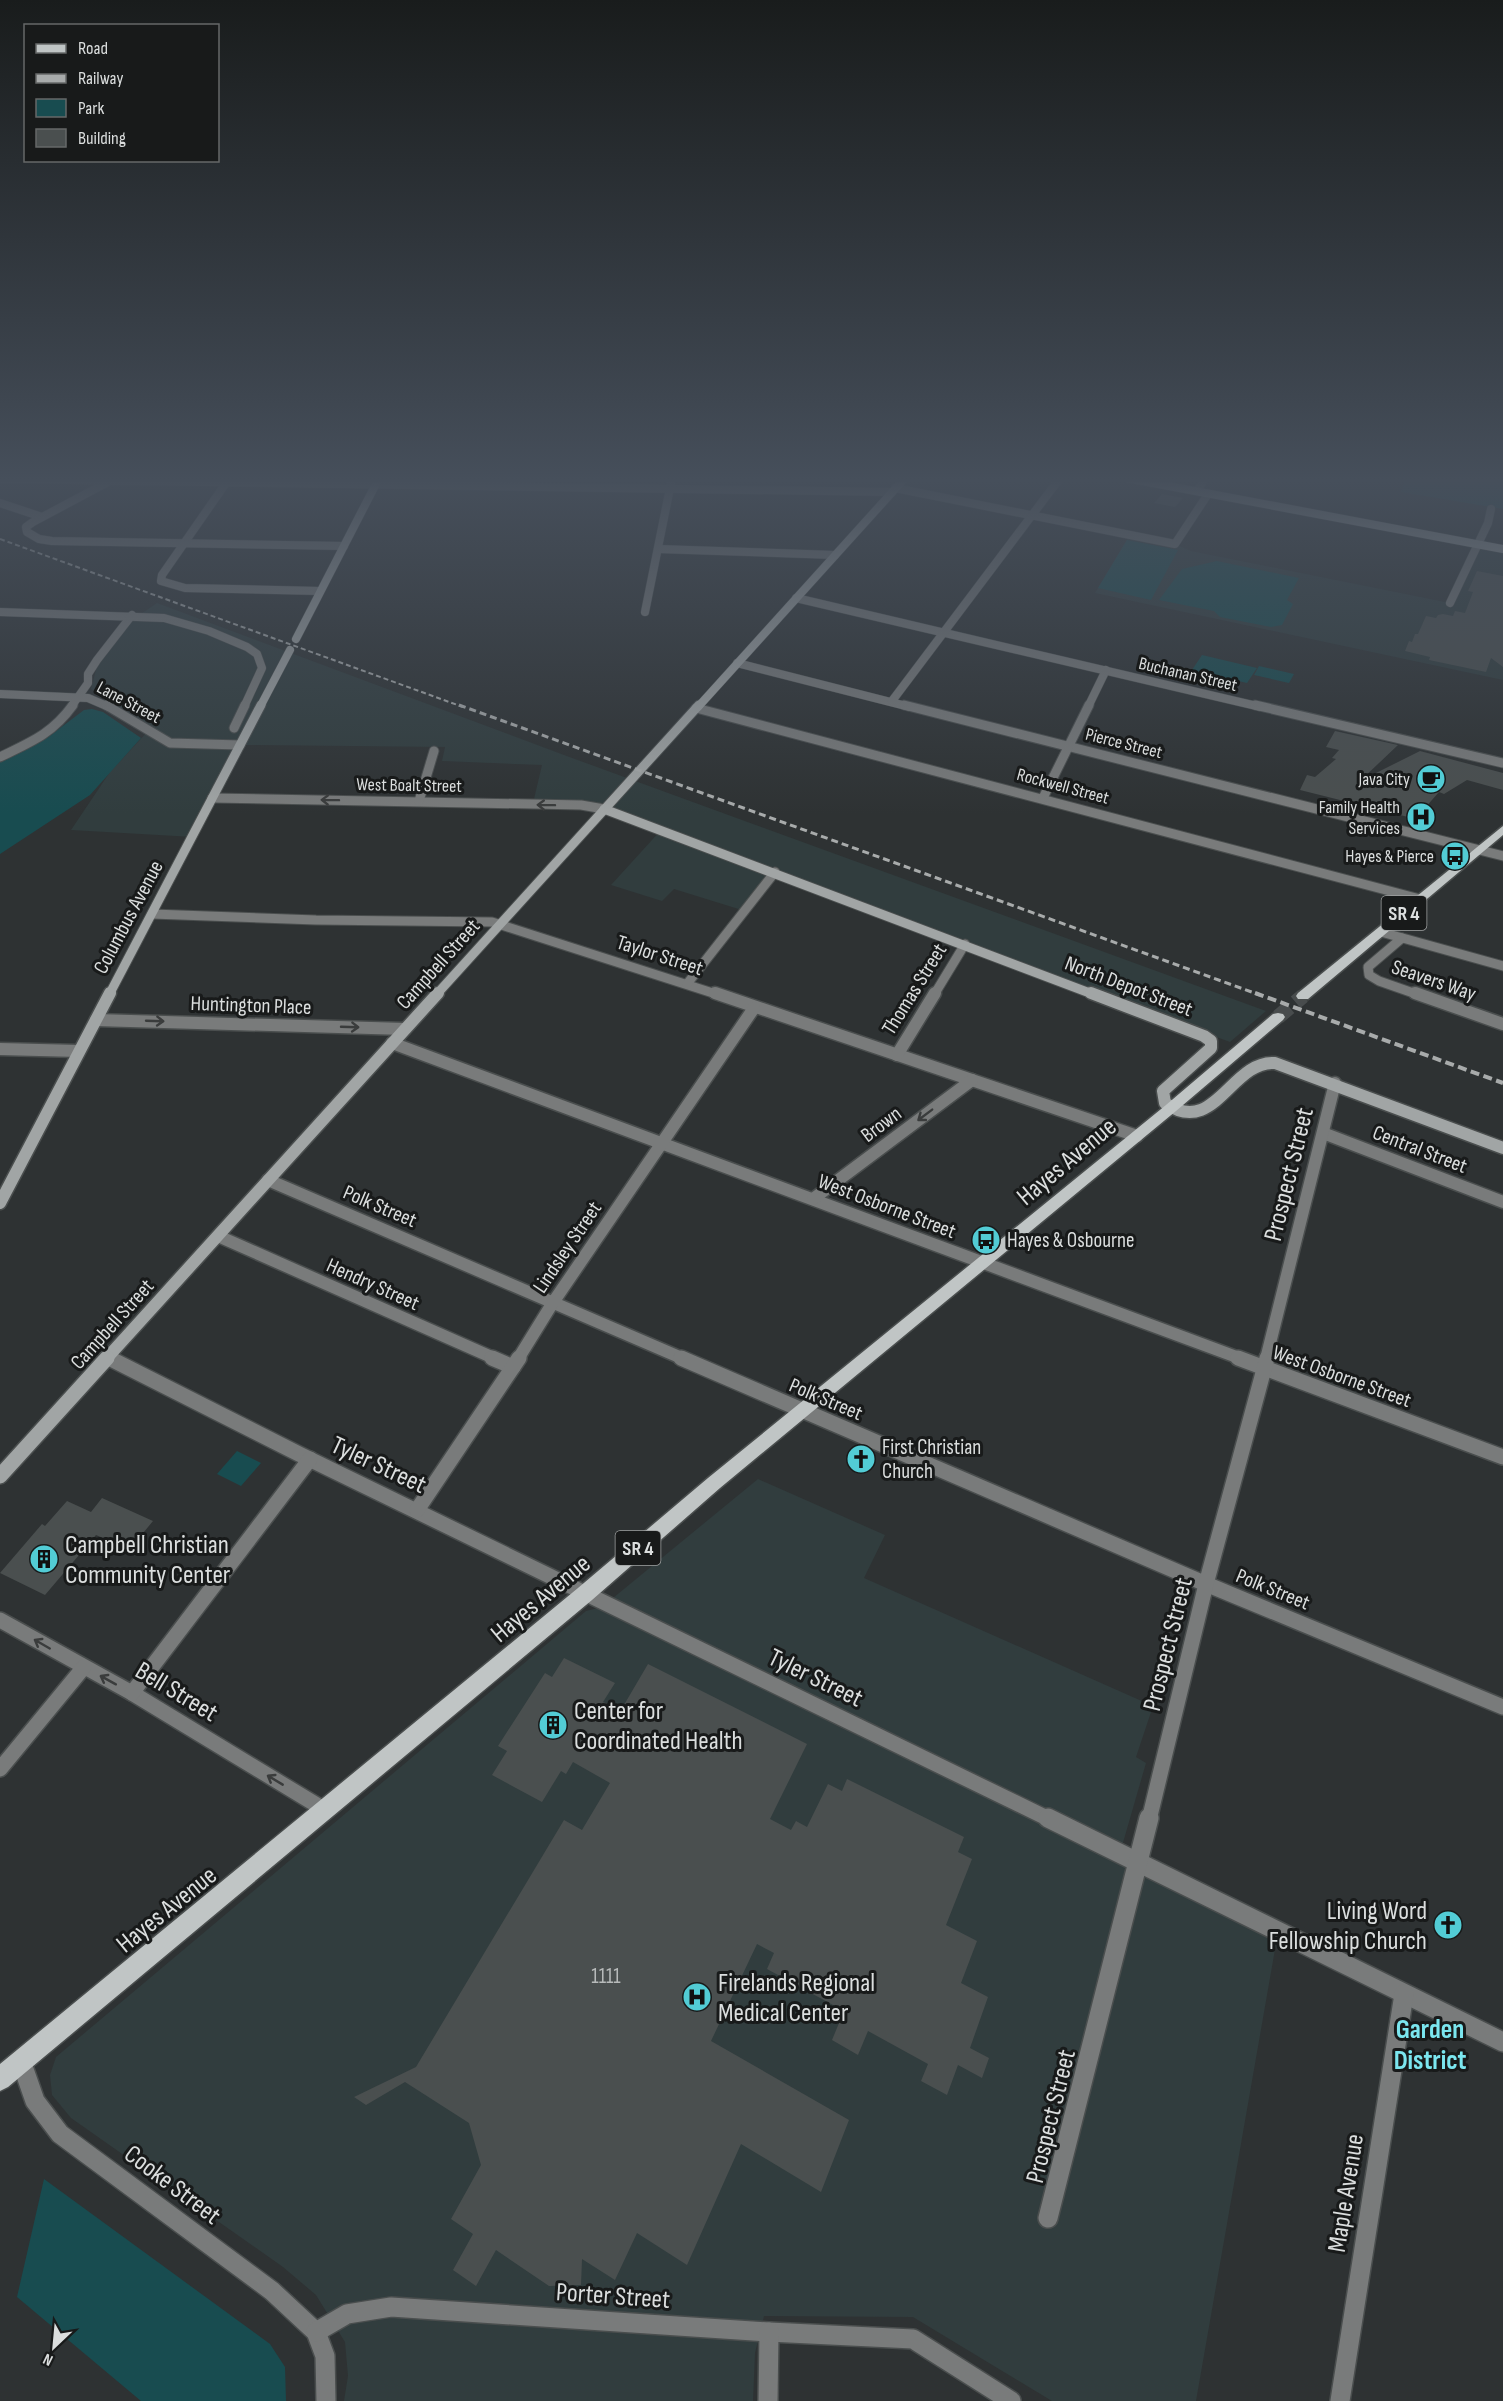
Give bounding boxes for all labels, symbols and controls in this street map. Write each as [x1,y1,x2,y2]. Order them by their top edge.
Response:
legend [24,24,219,162]
text: Road [78,38,108,59]
text: Railway [78,68,123,89]
text: Park [78,98,104,119]
text: Building [78,128,126,149]
street label: Buchanan Street [1137,653,1240,696]
street label: Lane Street [93,677,165,728]
street label: Pierce Street [1083,724,1165,763]
cafe icon: Java City [1415,763,1447,795]
street label: Rockwell Street [1015,764,1112,809]
place label: Java City [1357,769,1410,790]
street label: West Boalt Street [356,774,462,797]
one-way arrow [320,794,340,806]
place label: Family Health Services [1319,797,1400,839]
one-way arrow [536,799,556,810]
hospital icon: Family Health Services [1405,801,1437,833]
bus stop icon: Hayes & Pierce [1439,840,1471,872]
place label: Hayes & Pierce [1345,846,1434,867]
street label: Columbus Avenue [88,856,169,978]
road number: SR 4 [1382,896,1426,930]
street label: Campbell Street [391,914,485,1015]
street label: Taylor Street [613,930,706,981]
street label: Thomas Street [877,939,952,1039]
street label: North Depot Street [1061,951,1196,1022]
street label: Seavers Way [1388,954,1479,1007]
street label: Huntington Place [190,991,312,1020]
one-way arrow [144,1016,164,1027]
one-way arrow [339,1022,359,1033]
street label: Brown [856,1101,907,1148]
street label: Prospect Street [1258,1104,1321,1244]
one-way arrow [918,1109,934,1122]
street label: Hayes Avenue [1011,1112,1123,1213]
street label: Central Street [1369,1120,1471,1179]
street label: West Osborne Street [814,1169,959,1244]
street label: Polk Street [339,1180,420,1233]
street label: Lindsley Street [528,1197,607,1298]
bus stop icon: Hayes & Osbourne [970,1224,1002,1256]
place label: Hayes & Osbourne [1007,1228,1134,1253]
street label: Hendry Street [323,1253,423,1316]
street label: Campbell Street [65,1274,159,1375]
street label: West Osborne Street [1269,1340,1414,1413]
street label: Polk Street [785,1373,866,1426]
street label: Tyler Street [326,1430,431,1501]
place label: First Christian Church [882,1435,981,1484]
church icon: First Christian Church [845,1443,877,1475]
place label: Campbell Christian Community Center [65,1530,231,1591]
road number: SR 4 [616,1531,660,1565]
building icon: Campbell Christian Community Center [28,1543,60,1575]
street label: Hayes Avenue [485,1549,597,1650]
street label: Polk Street [1232,1563,1313,1616]
street label: Prospect Street [1137,1574,1200,1714]
one-way arrow [34,1637,51,1649]
street label: Tyler Street [763,1642,868,1715]
street label: Bell Street [129,1656,223,1729]
one-way arrow [100,1674,117,1686]
place label: Center for Coordinated Health [574,1696,743,1757]
building icon: Center for Coordinated Health [537,1709,569,1741]
one-way arrow [267,1774,284,1786]
street label: Hayes Avenue [110,1860,223,1960]
place label: Living Word Fellowship Church [1269,1896,1427,1957]
church icon: Living Word Fellowship Church [1432,1909,1464,1941]
house number: 1111 [591,1964,621,1989]
place label: Firelands Regional Medical Center [718,1968,875,2029]
hospital icon: Firelands Regional Medical Center [681,1981,713,2013]
district label: Garden District [1394,2014,1466,2077]
street label: Prospect Street [1020,2046,1083,2186]
street label: Maple Avenue [1322,2132,1371,2255]
street label: Cooke Street [118,2139,227,2232]
street label: Porter Street [555,2277,671,2316]
north arrow [24,2317,84,2377]
text: N [40,2349,56,2370]

